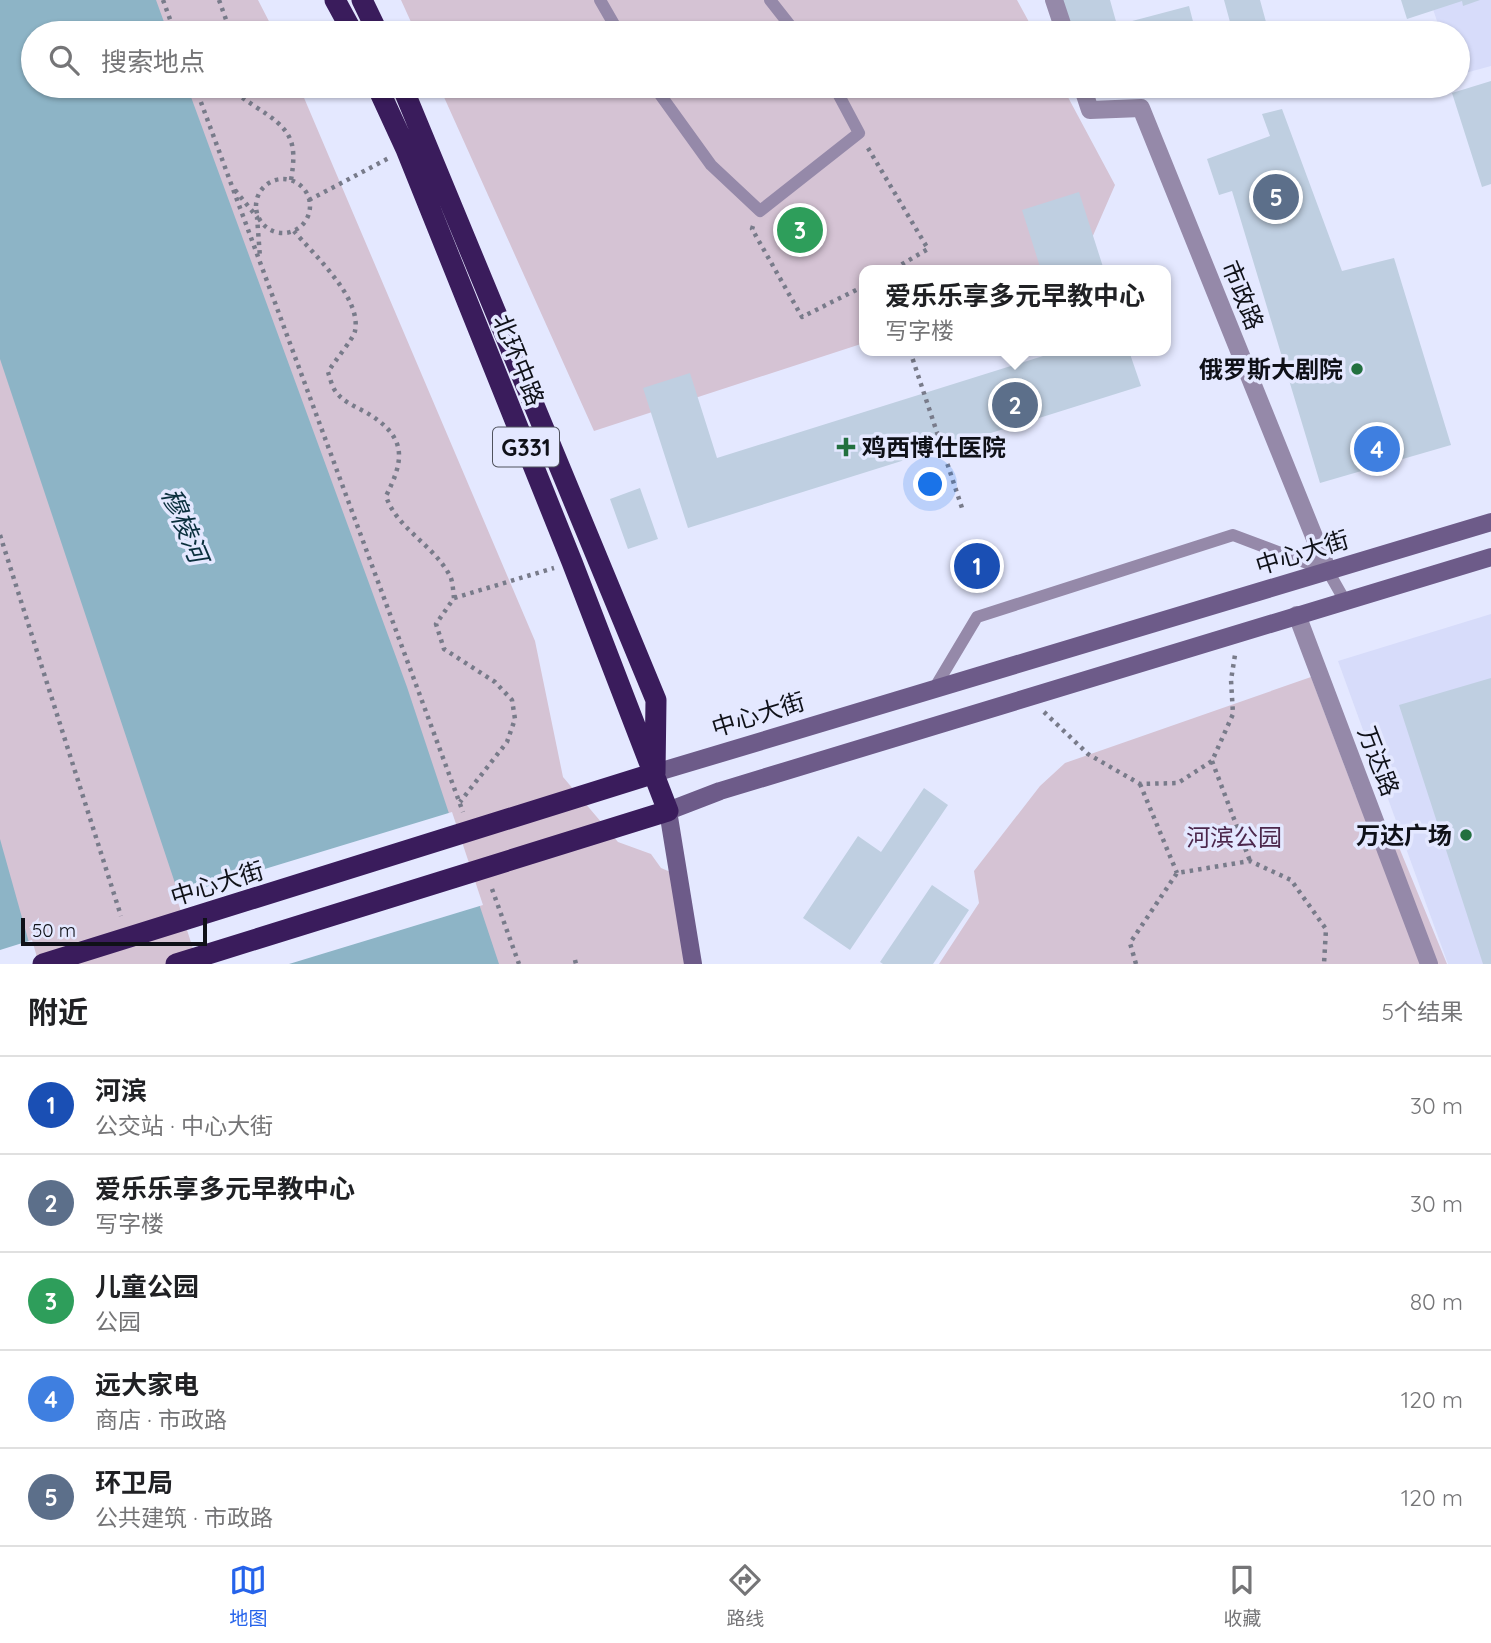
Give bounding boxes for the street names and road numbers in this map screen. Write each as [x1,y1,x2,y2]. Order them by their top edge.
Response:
street label: 市政路 [1216,256,1270,334]
street label: 北环中路 [487,310,551,410]
road number: G331 [493,428,559,466]
street label: 中心大街 [1252,524,1352,580]
street label: 中心大街 [708,686,808,742]
street label: 万达路 [1352,722,1406,800]
street label: 中心大街 [167,855,267,911]

